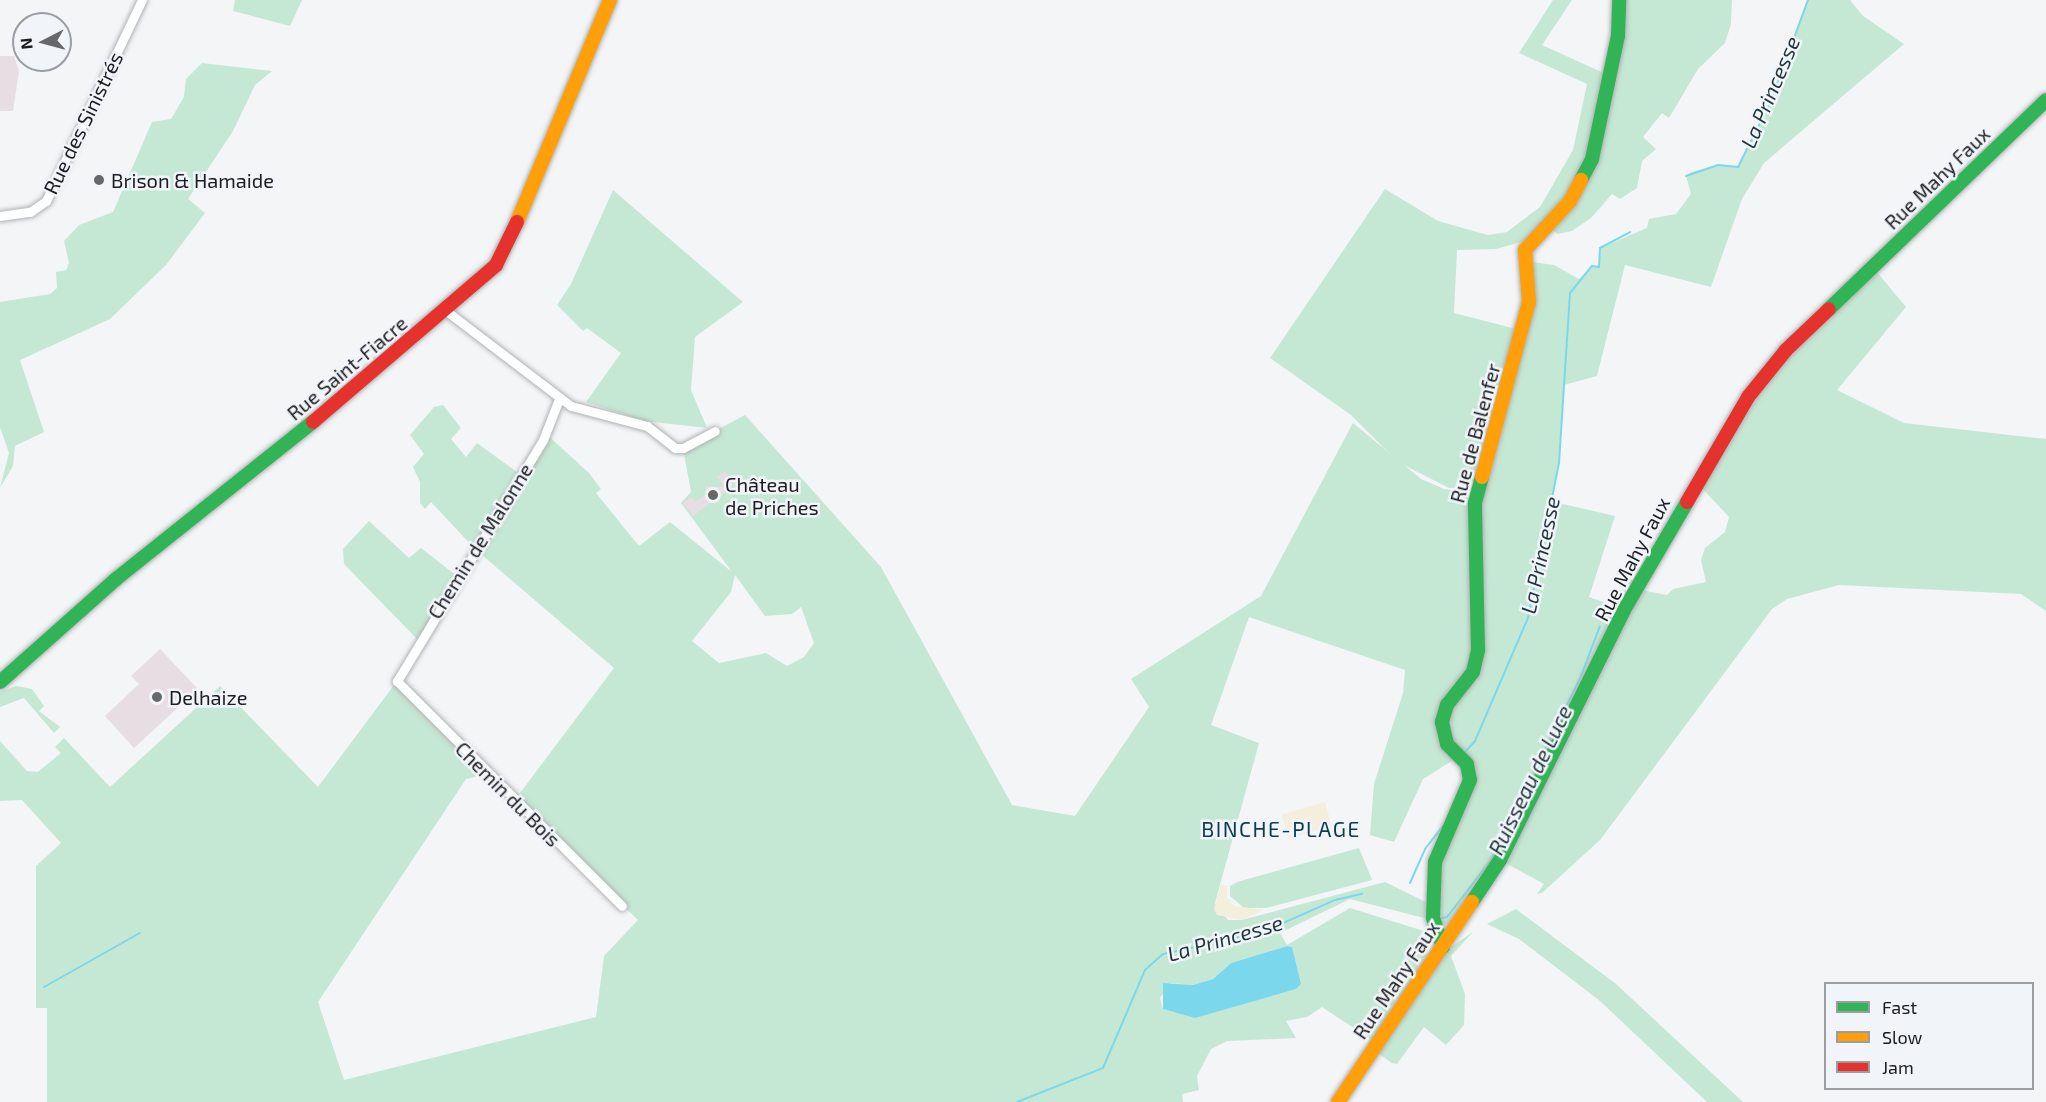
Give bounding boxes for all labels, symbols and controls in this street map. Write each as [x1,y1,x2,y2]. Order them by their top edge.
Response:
north arrow [12,12,72,72]
water label: La Princesse [1735,32,1805,152]
text: N [16,37,36,50]
street label: Rue des Sinistrés [38,48,128,198]
street label: Rue Mahy Faux [1879,122,1995,234]
place label: Brison & Hamaide [111,168,274,192]
marker: Brison & Hamaide [92,173,106,187]
street label: Rue Saint-Fiacre [282,311,412,425]
street label: Rue de Balenfer [1445,361,1505,505]
street label: Chemin de Malonne [422,459,538,623]
place label: Château de Priches [725,472,819,519]
marker: Château de Priches [706,488,720,502]
street label: Rue Mahy Faux [1589,493,1675,625]
water label: La Princesse [1515,494,1565,616]
place label: Delhaize [169,685,247,709]
marker: Delhaize [150,690,164,704]
water label: Ruisseau de Luce [1483,701,1577,859]
street label: Chemin du Bois [451,737,565,851]
district label: BINCHE-PLAGE [1201,816,1361,842]
water label: La Princesse [1164,909,1286,967]
street label: Rue Mahy Faux [1348,916,1444,1044]
legend [1824,982,2034,1090]
text: Fast [1882,996,1917,1018]
text: Slow [1882,1026,1922,1048]
text: Jam [1882,1056,1914,1078]

